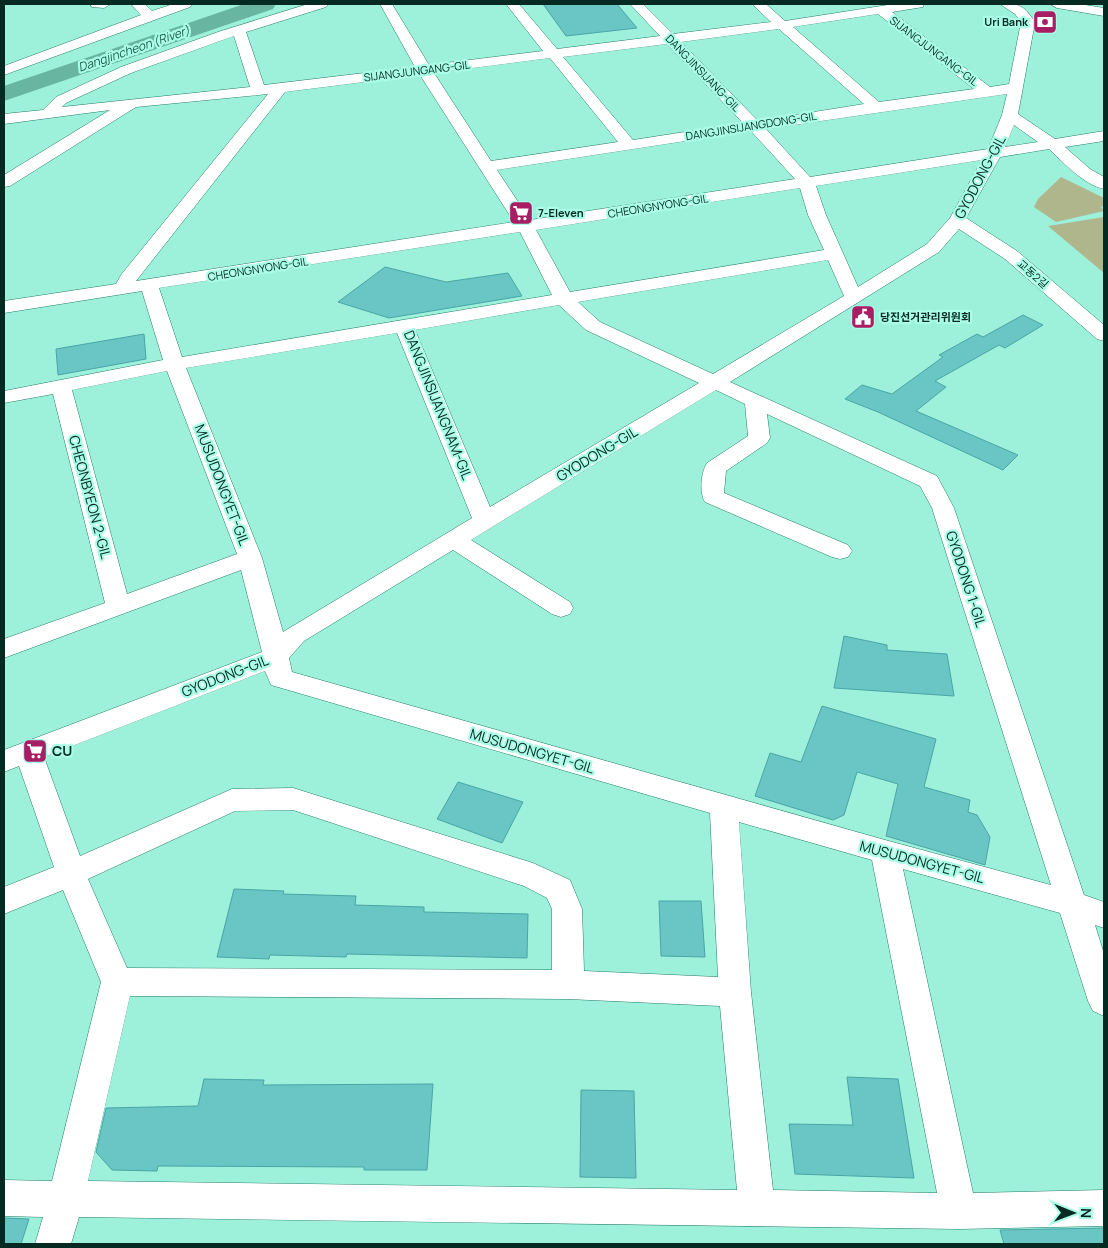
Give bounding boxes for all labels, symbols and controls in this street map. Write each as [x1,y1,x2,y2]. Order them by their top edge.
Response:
bank icon: Uri Bank [1032,9,1058,35]
street label: SIJANGJUNGANG-GIL [887,12,982,89]
place label: Uri Bank [984,14,1029,29]
water label: Dangjincheon (River) [76,21,192,76]
street label: DANGJINSIJANG-GIL [663,31,744,115]
street label: SIJANGJUNGANG-GIL [363,56,471,84]
street label: DANGJINSIJANGDONG-GIL [684,108,818,143]
street label: GYODONG-GIL [950,132,1010,222]
street label: CHEONGNYONG-GIL [607,190,710,221]
supermarket icon: 7-Eleven [508,200,534,226]
place label: 7-Eleven [538,205,584,220]
street label: CHEONGNYONG-GIL [207,253,310,284]
street label: 교동2길 [1015,256,1052,291]
public building icon: 당진선거관리위원회 [850,304,876,330]
place label: 당진선거관리위원회 [880,309,971,324]
street label: DANGJINSIJANGNAM-GIL [400,327,477,482]
street label: MUSUDONGYET-GIL [191,421,254,548]
street label: GYODONG-GIL [552,422,641,485]
street label: CHEONBYEON 2-GIL [65,433,116,561]
street label: GYODONG 1-GIL [942,528,991,629]
street label: GYODONG-GIL [178,650,271,701]
street label: MUSUDONGYET-GIL [468,724,597,777]
supermarket icon: CU [22,738,48,764]
place label: CU [52,741,72,760]
street label: MUSUDONGYET-GIL [858,836,987,887]
north arrow [1048,1188,1098,1238]
text: N [1077,1208,1096,1218]

